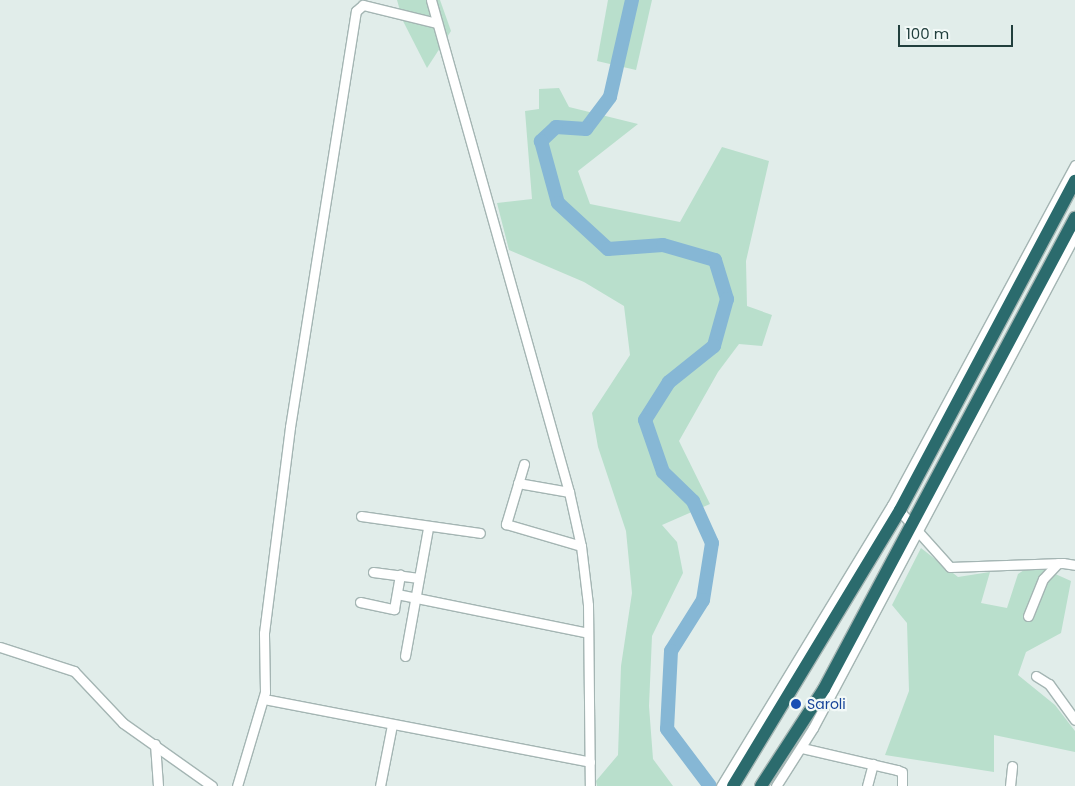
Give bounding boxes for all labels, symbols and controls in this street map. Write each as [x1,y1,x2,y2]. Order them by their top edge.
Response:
scale bar [900,15,1015,47]
text: 100 m [906,23,949,44]
place label: Saroli [807,696,846,712]
marker: Saroli [789,697,803,711]

